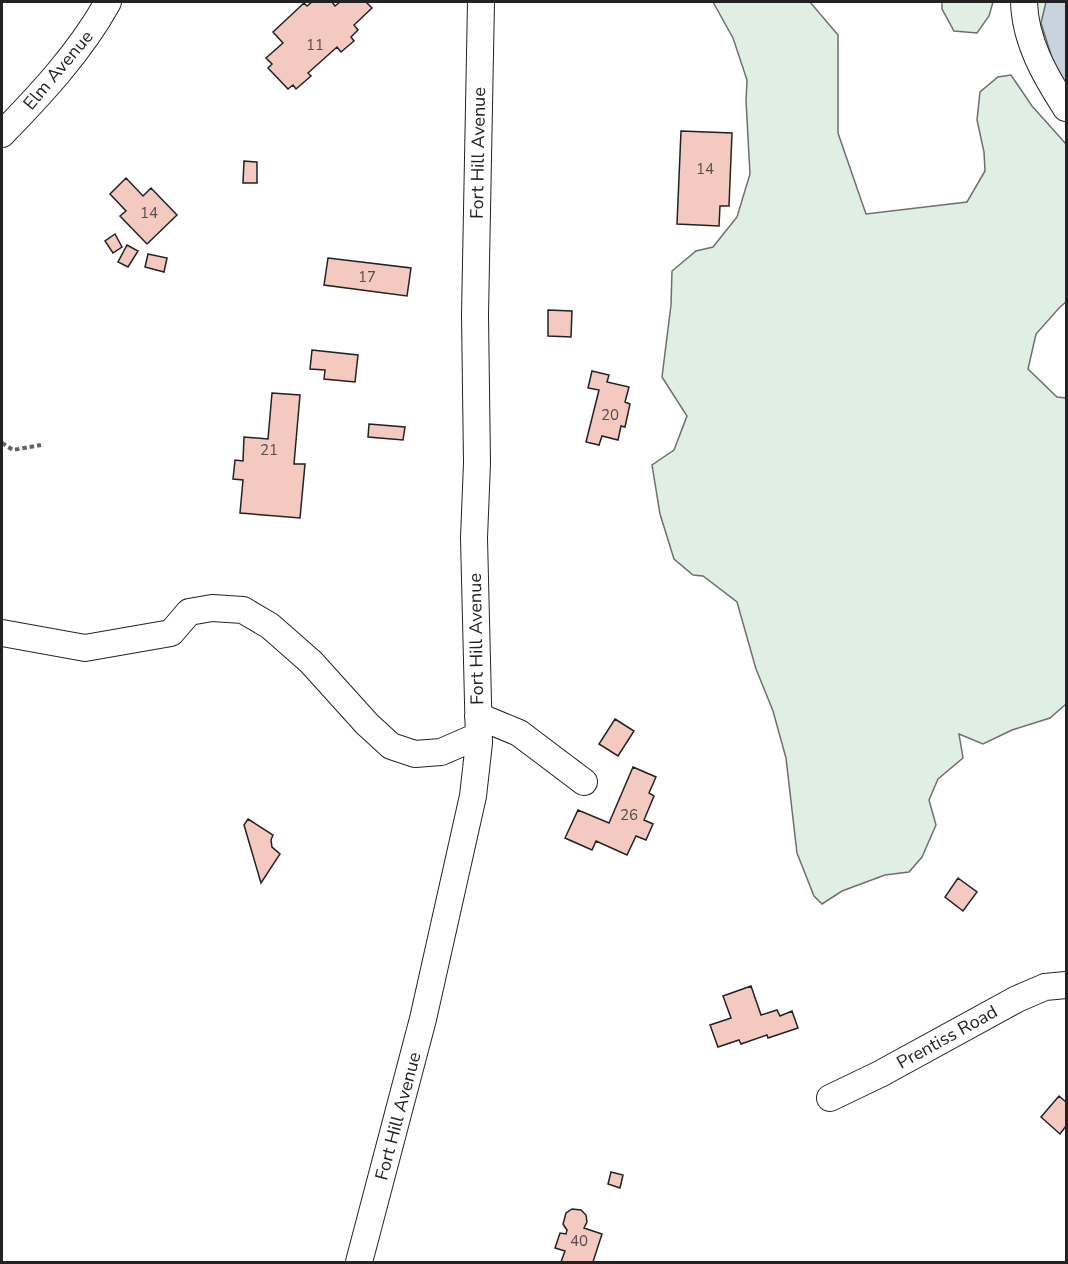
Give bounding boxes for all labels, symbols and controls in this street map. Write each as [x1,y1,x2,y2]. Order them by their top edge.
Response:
street label: Elm Avenue [18,25,98,115]
house number: 11 [306,35,324,55]
street label: Fort Hill Avenue [465,87,491,219]
house number: 14 [696,159,714,179]
house number: 14 [140,203,158,223]
house number: 17 [358,267,376,287]
house number: 20 [601,405,619,425]
house number: 21 [260,440,278,460]
street label: Fort Hill Avenue [463,573,489,705]
house number: 26 [620,805,638,825]
street label: Prentiss Road [892,999,1002,1075]
street label: Fort Hill Avenue [369,1049,427,1183]
house number: 40 [570,1231,588,1251]

